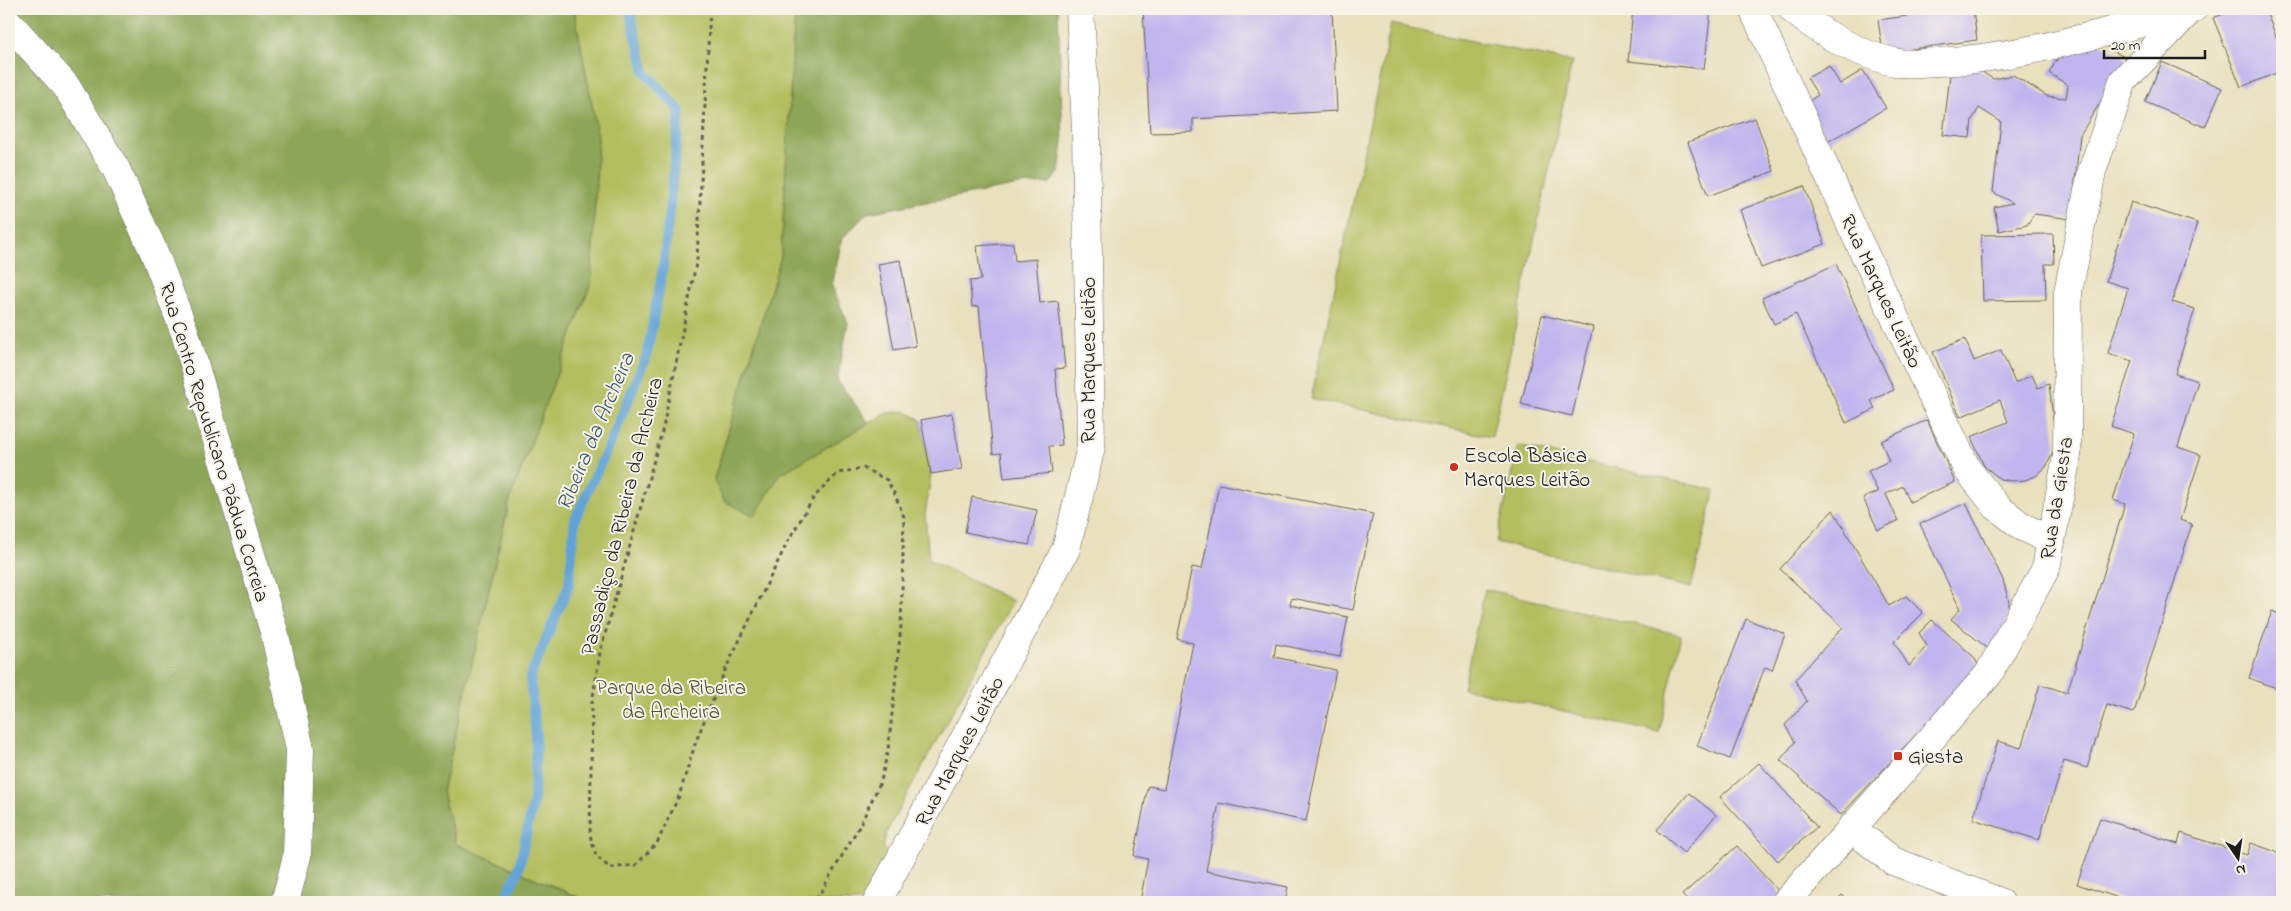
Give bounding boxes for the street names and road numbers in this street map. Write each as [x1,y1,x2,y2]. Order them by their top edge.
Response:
street label: Rua Marques Leitão [1831,210,1929,374]
street label: Rua Marques Leitão [1075,277,1105,443]
street label: Rua Centro Republicano Pádua Correia [150,279,276,606]
street label: Passadiço da Ribeira da Archeira [574,374,672,659]
street label: Rua da Giesta [2033,435,2082,562]
street label: Rua Marques Leitão [908,671,1013,832]

